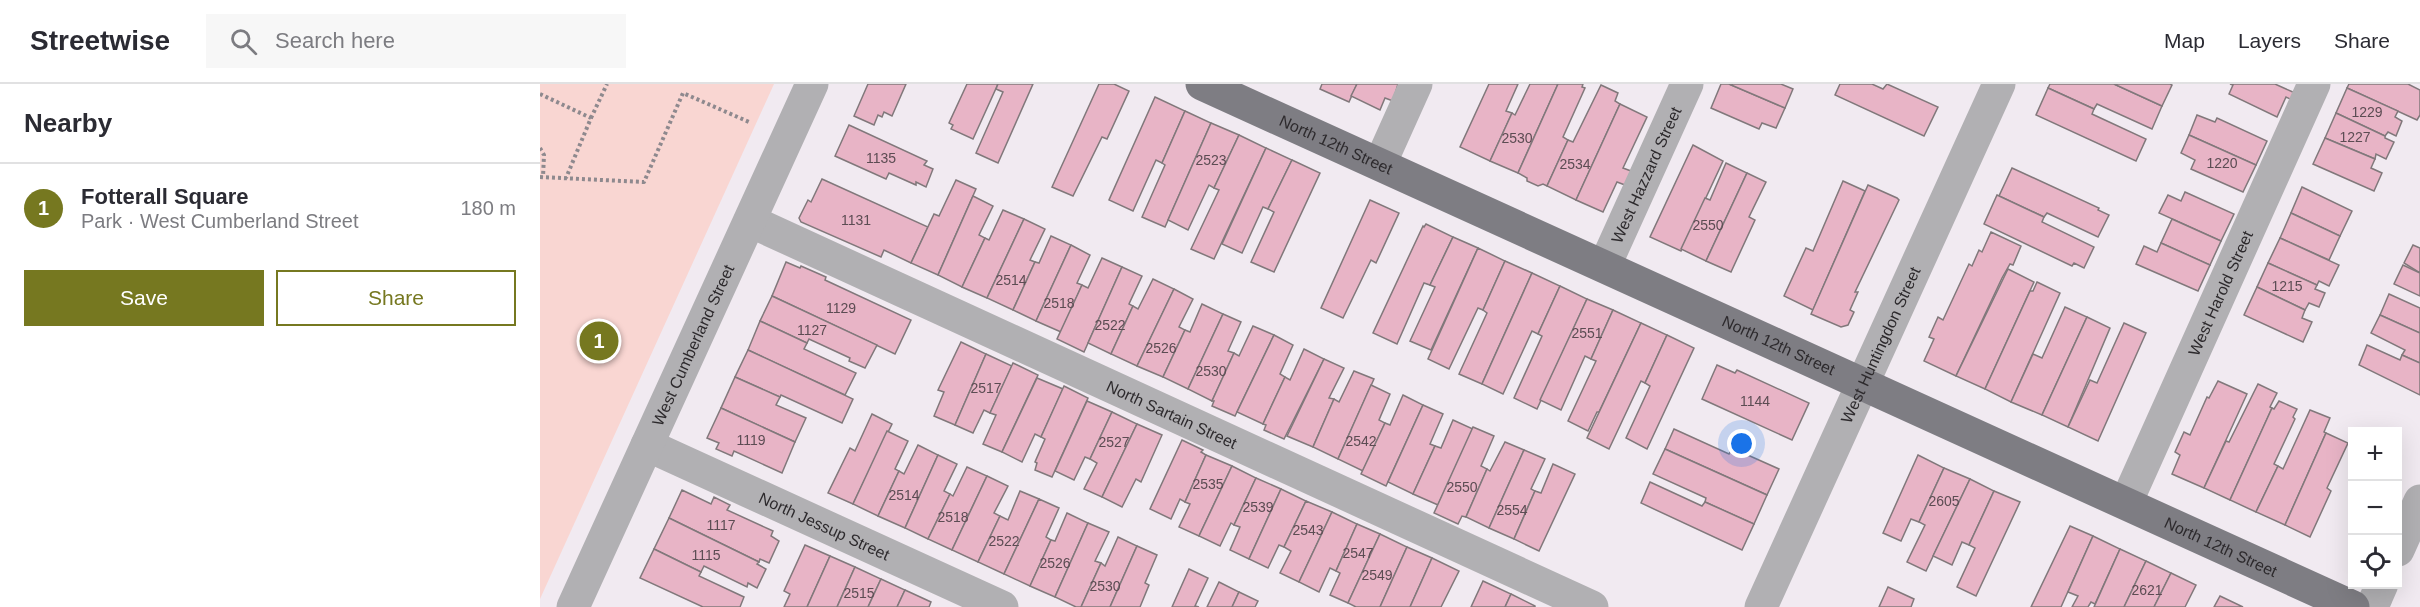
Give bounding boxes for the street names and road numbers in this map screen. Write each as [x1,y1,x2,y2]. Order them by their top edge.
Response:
street label: West Hazzard Street [1608,104,1684,245]
street label: North 12th Street [1277,112,1396,177]
street label: West Harold Street [2185,228,2256,358]
street label: West Cumberland Street [649,261,737,428]
street label: West Huntingdon Street [1837,264,1923,426]
street label: North 12th Street [1720,312,1838,378]
street label: North Sartain Street [1104,377,1240,452]
street label: North Jessup Street [757,489,893,563]
street label: North 12th Street [2162,514,2280,580]

